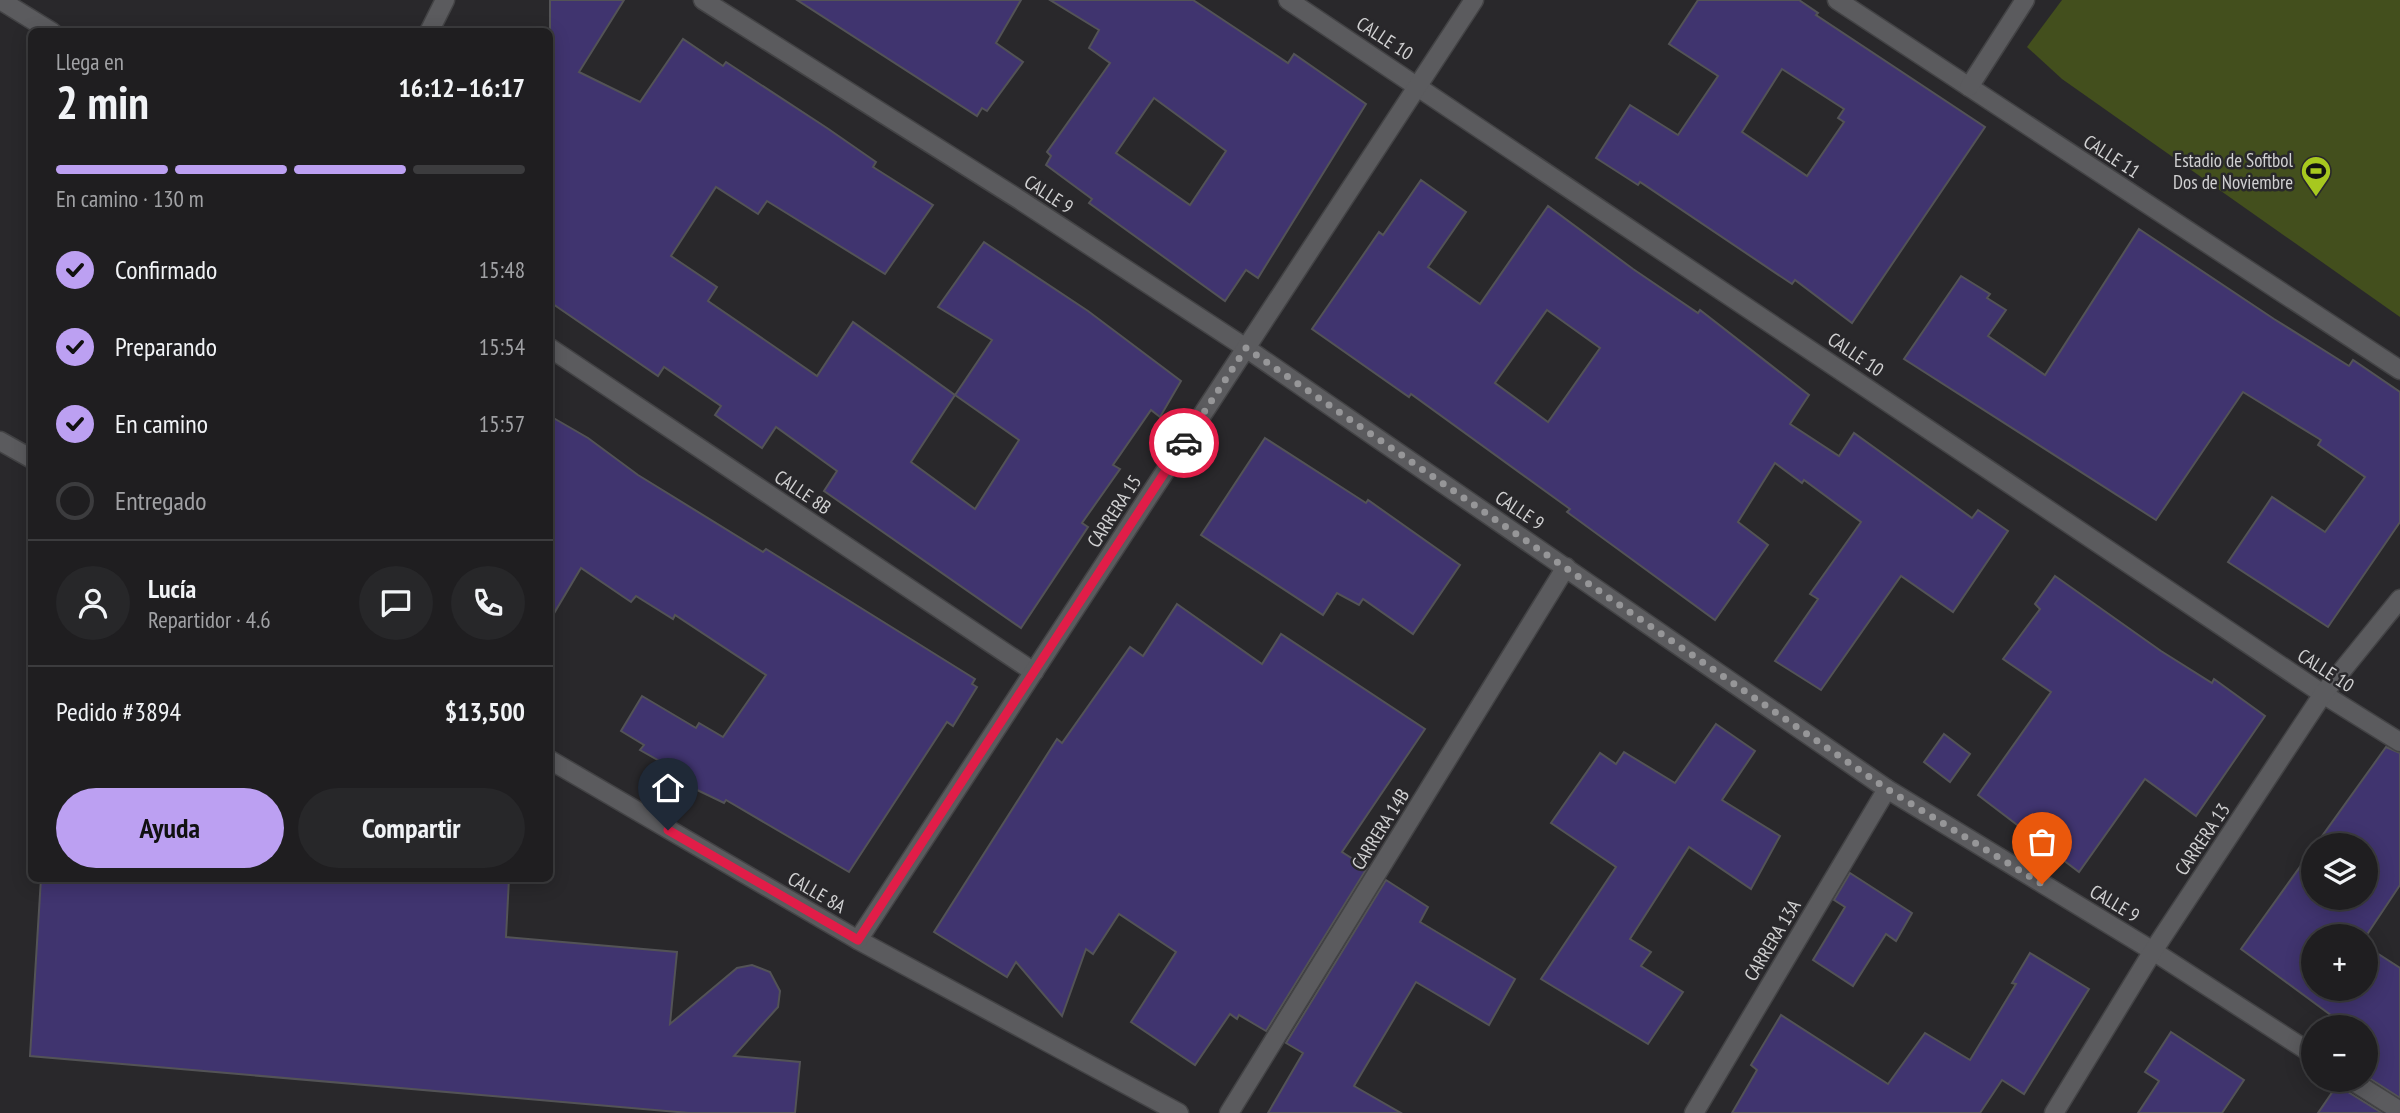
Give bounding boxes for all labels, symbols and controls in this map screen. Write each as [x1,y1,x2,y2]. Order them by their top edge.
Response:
street label: CALLE 10 [1352,11,1418,65]
text: Llega en [56,47,124,76]
text: 16:12–16:17 [398,71,525,104]
text: 2 min [56,72,149,132]
street label: CALLE 11 [2079,129,2145,183]
place label: Estadio de Softbol Dos de Noviembre [2173,148,2294,194]
sports icon: Estadio de Softbol Dos de Noviembre [2299,154,2333,198]
street label: CALLE 9 [1020,169,1078,219]
text: En camino · 130 m [56,184,204,213]
icon: check [56,251,94,289]
text: Confirmado [115,253,217,286]
text: 15:48 [479,255,525,284]
street label: CALLE 10 [1823,327,1889,381]
icon: check [56,328,94,366]
text: Preparando [115,330,217,363]
text: 15:54 [479,332,525,361]
icon: check [56,405,94,443]
text: En camino [115,407,208,440]
courier [1149,408,1219,478]
text: 15:57 [479,409,525,438]
icon: car [1165,424,1203,462]
street label: CALLE 8B [770,465,836,519]
street label: CARRERA 15 [1082,470,1146,552]
text: Entregado [115,484,207,517]
street label: CALLE 9 [1491,485,1549,535]
button: person [56,566,130,640]
button: chat [359,566,433,640]
button: phone [451,566,525,640]
text: Lucía [148,572,196,605]
text: Repartidor · 4.6 [148,605,271,634]
street label: CALLE 10 [2293,643,2359,697]
text: Pedido #3894 [56,695,181,728]
text: $13,500 [445,695,525,728]
pin [638,758,698,830]
icon: home [649,769,687,807]
street label: CARRERA 14B [1346,784,1414,874]
button: Ayuda [56,788,284,868]
button: Compartir [298,788,525,868]
street label: CARRERA 13 [2169,798,2235,880]
pin [2012,812,2072,884]
icon: bag [2023,823,2061,861]
map controls [2301,833,2378,1092]
button: layers [2301,833,2378,910]
street label: CALLE 8A [784,866,850,918]
street label: CALLE 9 [2086,879,2144,927]
street label: CARRERA 13A [1738,895,1806,985]
button: + [2301,924,2378,1001]
button: − [2301,1015,2378,1092]

